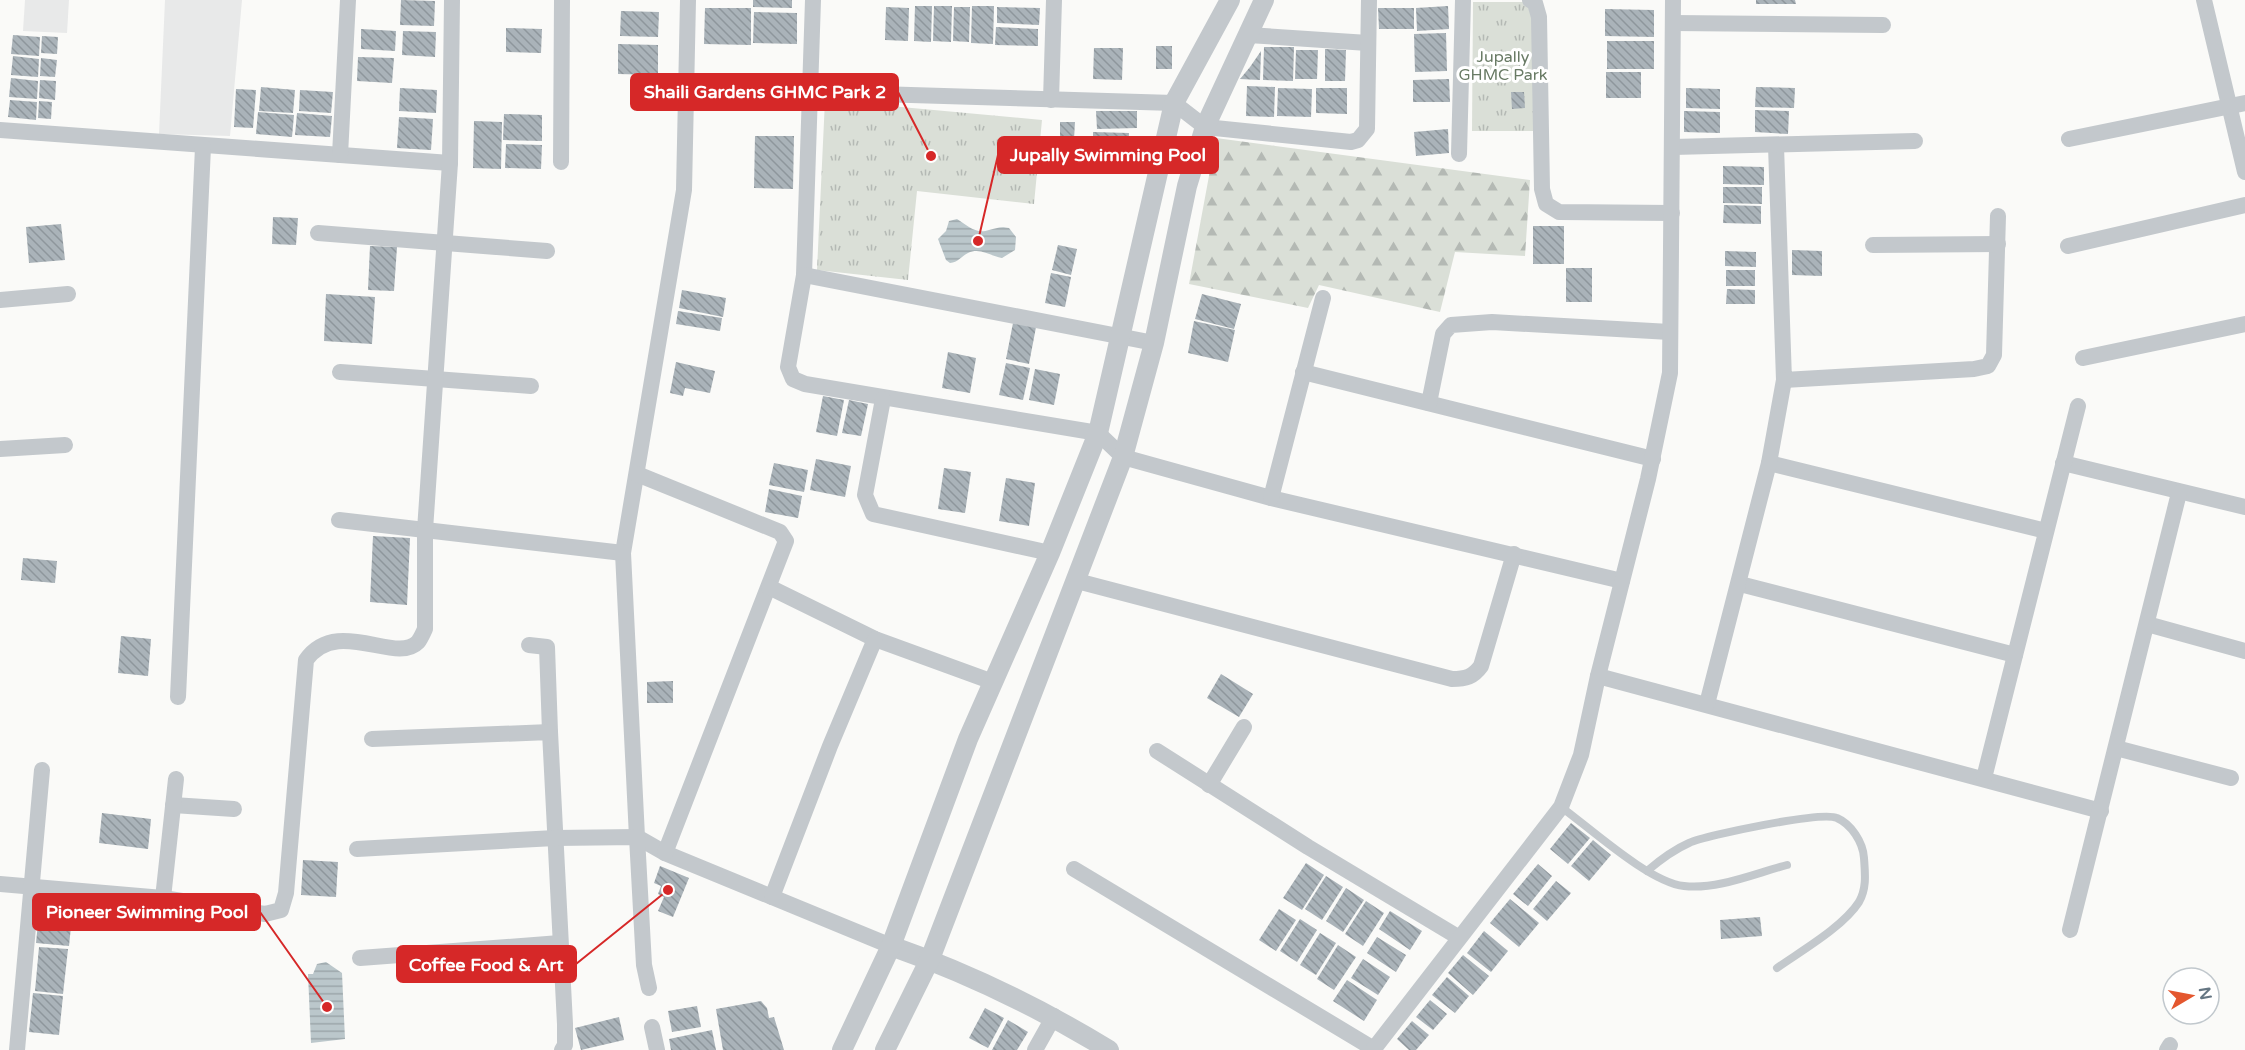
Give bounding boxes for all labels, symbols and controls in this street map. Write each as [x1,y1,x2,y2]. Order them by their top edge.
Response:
park label: Jupally GHMC Park [1458,47,1548,85]
callout: Shaili Gardens GHMC Park 2 [631,74,898,110]
text: Shaili Gardens GHMC Park 2 [644,81,886,103]
callout: Jupally Swimming Pool [998,137,1218,173]
text: Jupally Swimming Pool [1009,144,1206,166]
callout: Pioneer Swimming Pool [33,894,260,930]
text: Pioneer Swimming Pool [46,901,248,923]
callout: Coffee Food & Art [397,946,576,982]
text: Coffee Food & Art [409,954,563,976]
north arrow [2161,966,2221,1026]
text: N [2194,986,2216,1002]

